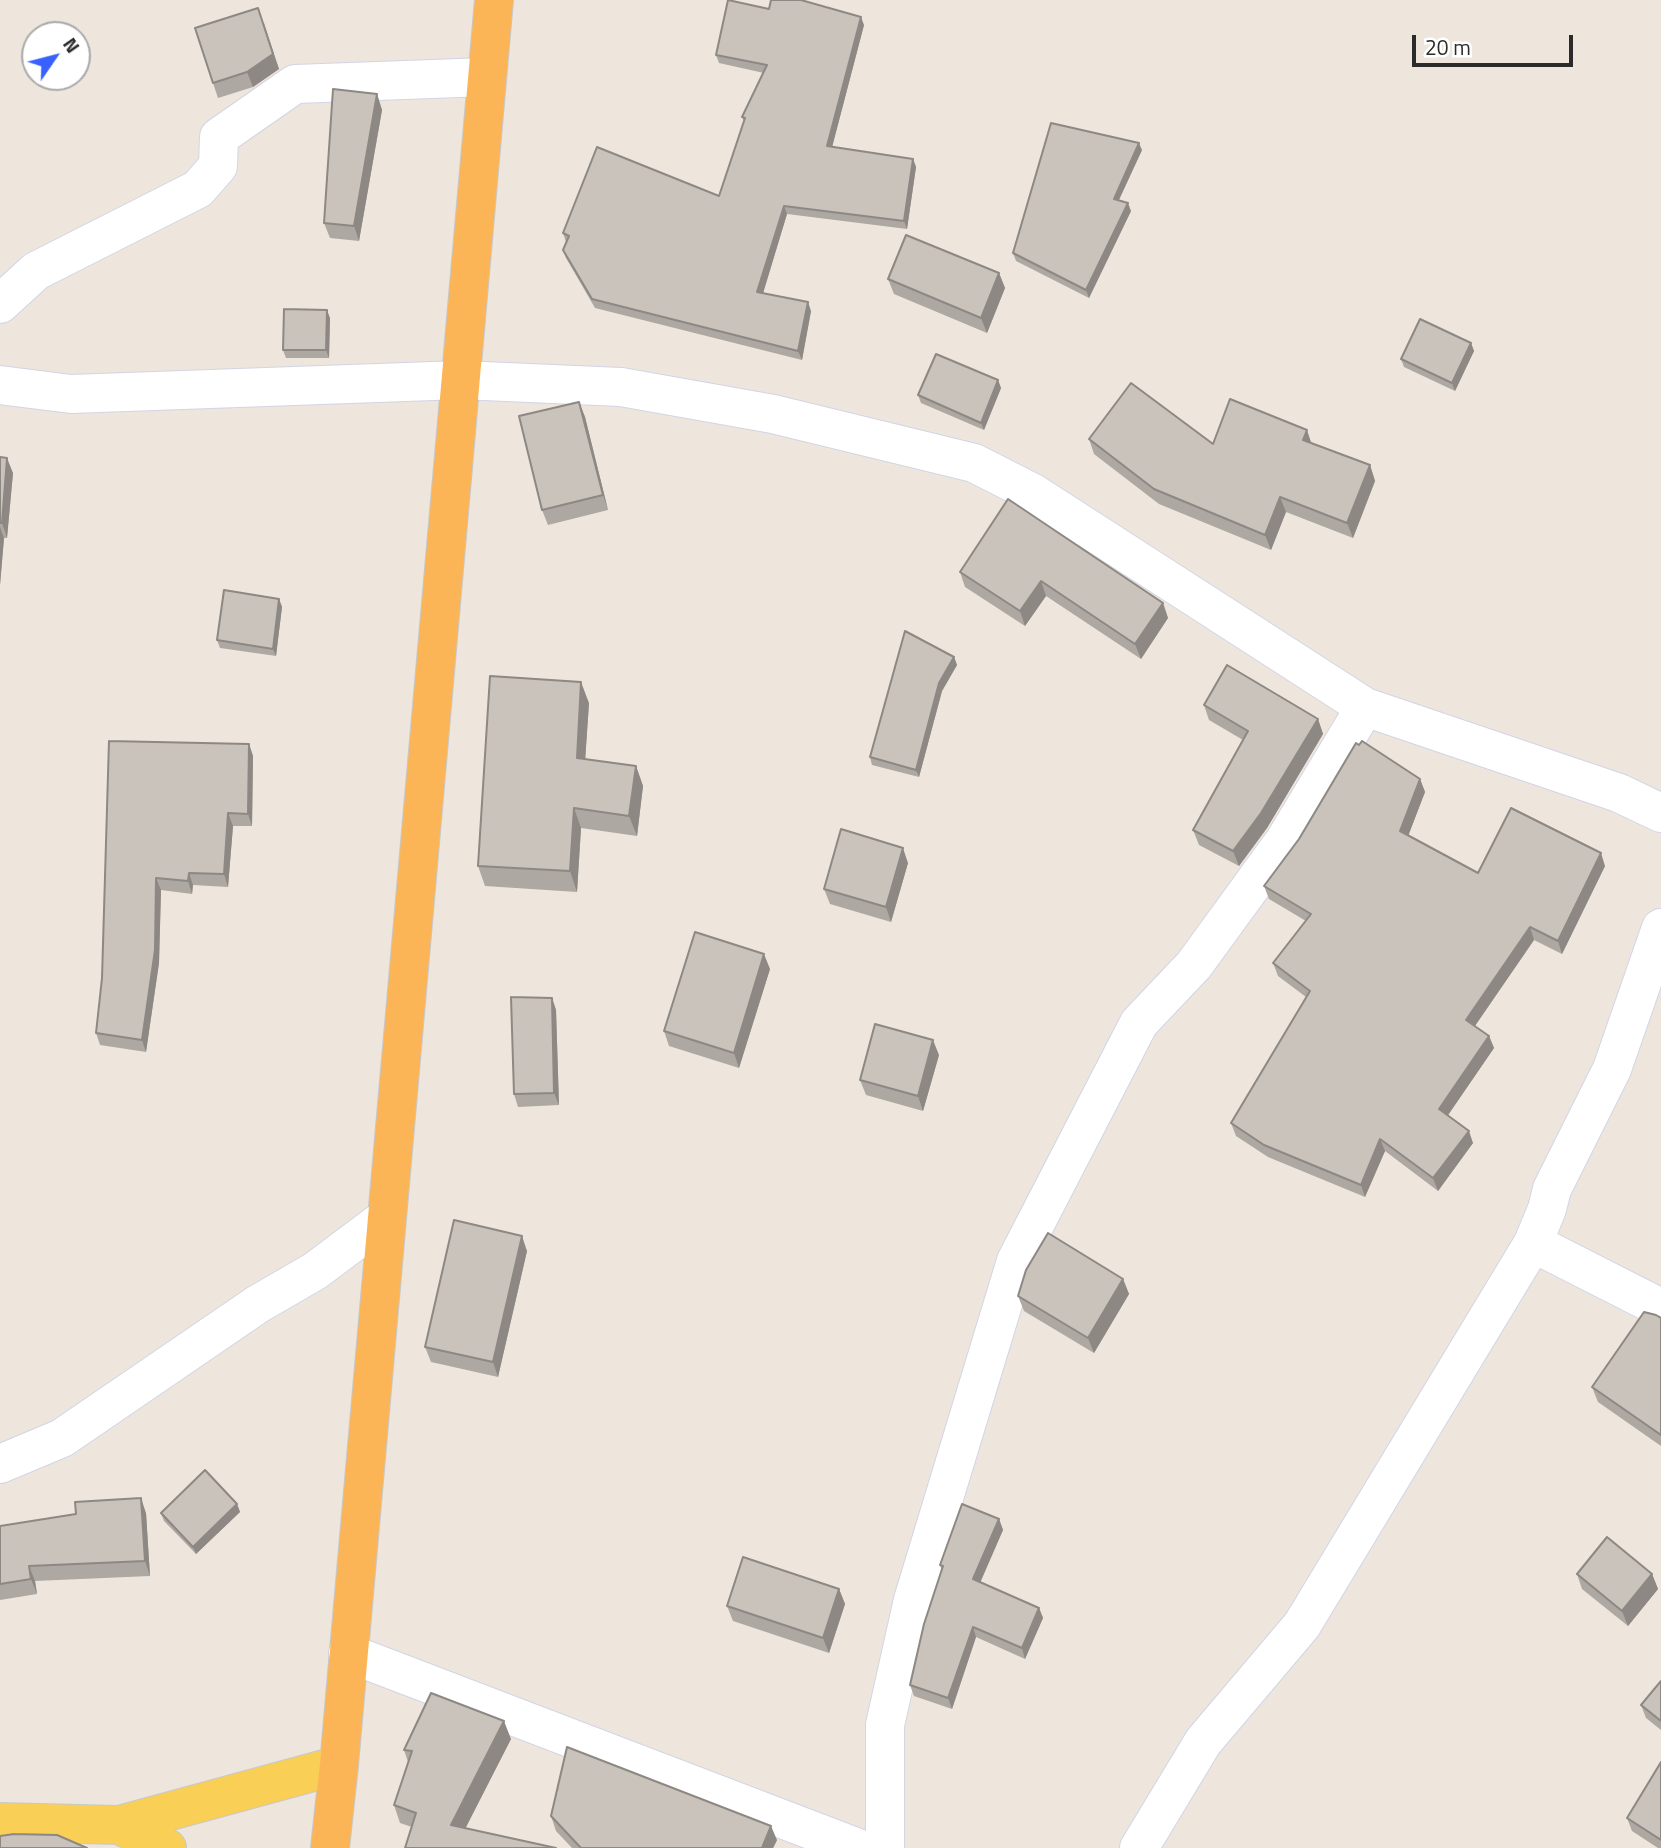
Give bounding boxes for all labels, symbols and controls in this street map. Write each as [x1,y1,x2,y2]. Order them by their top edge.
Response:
north arrow [21,21,91,91]
scale bar [1416,21,1577,65]
text: N [56,31,88,59]
text: 20 m [1425,31,1471,63]

